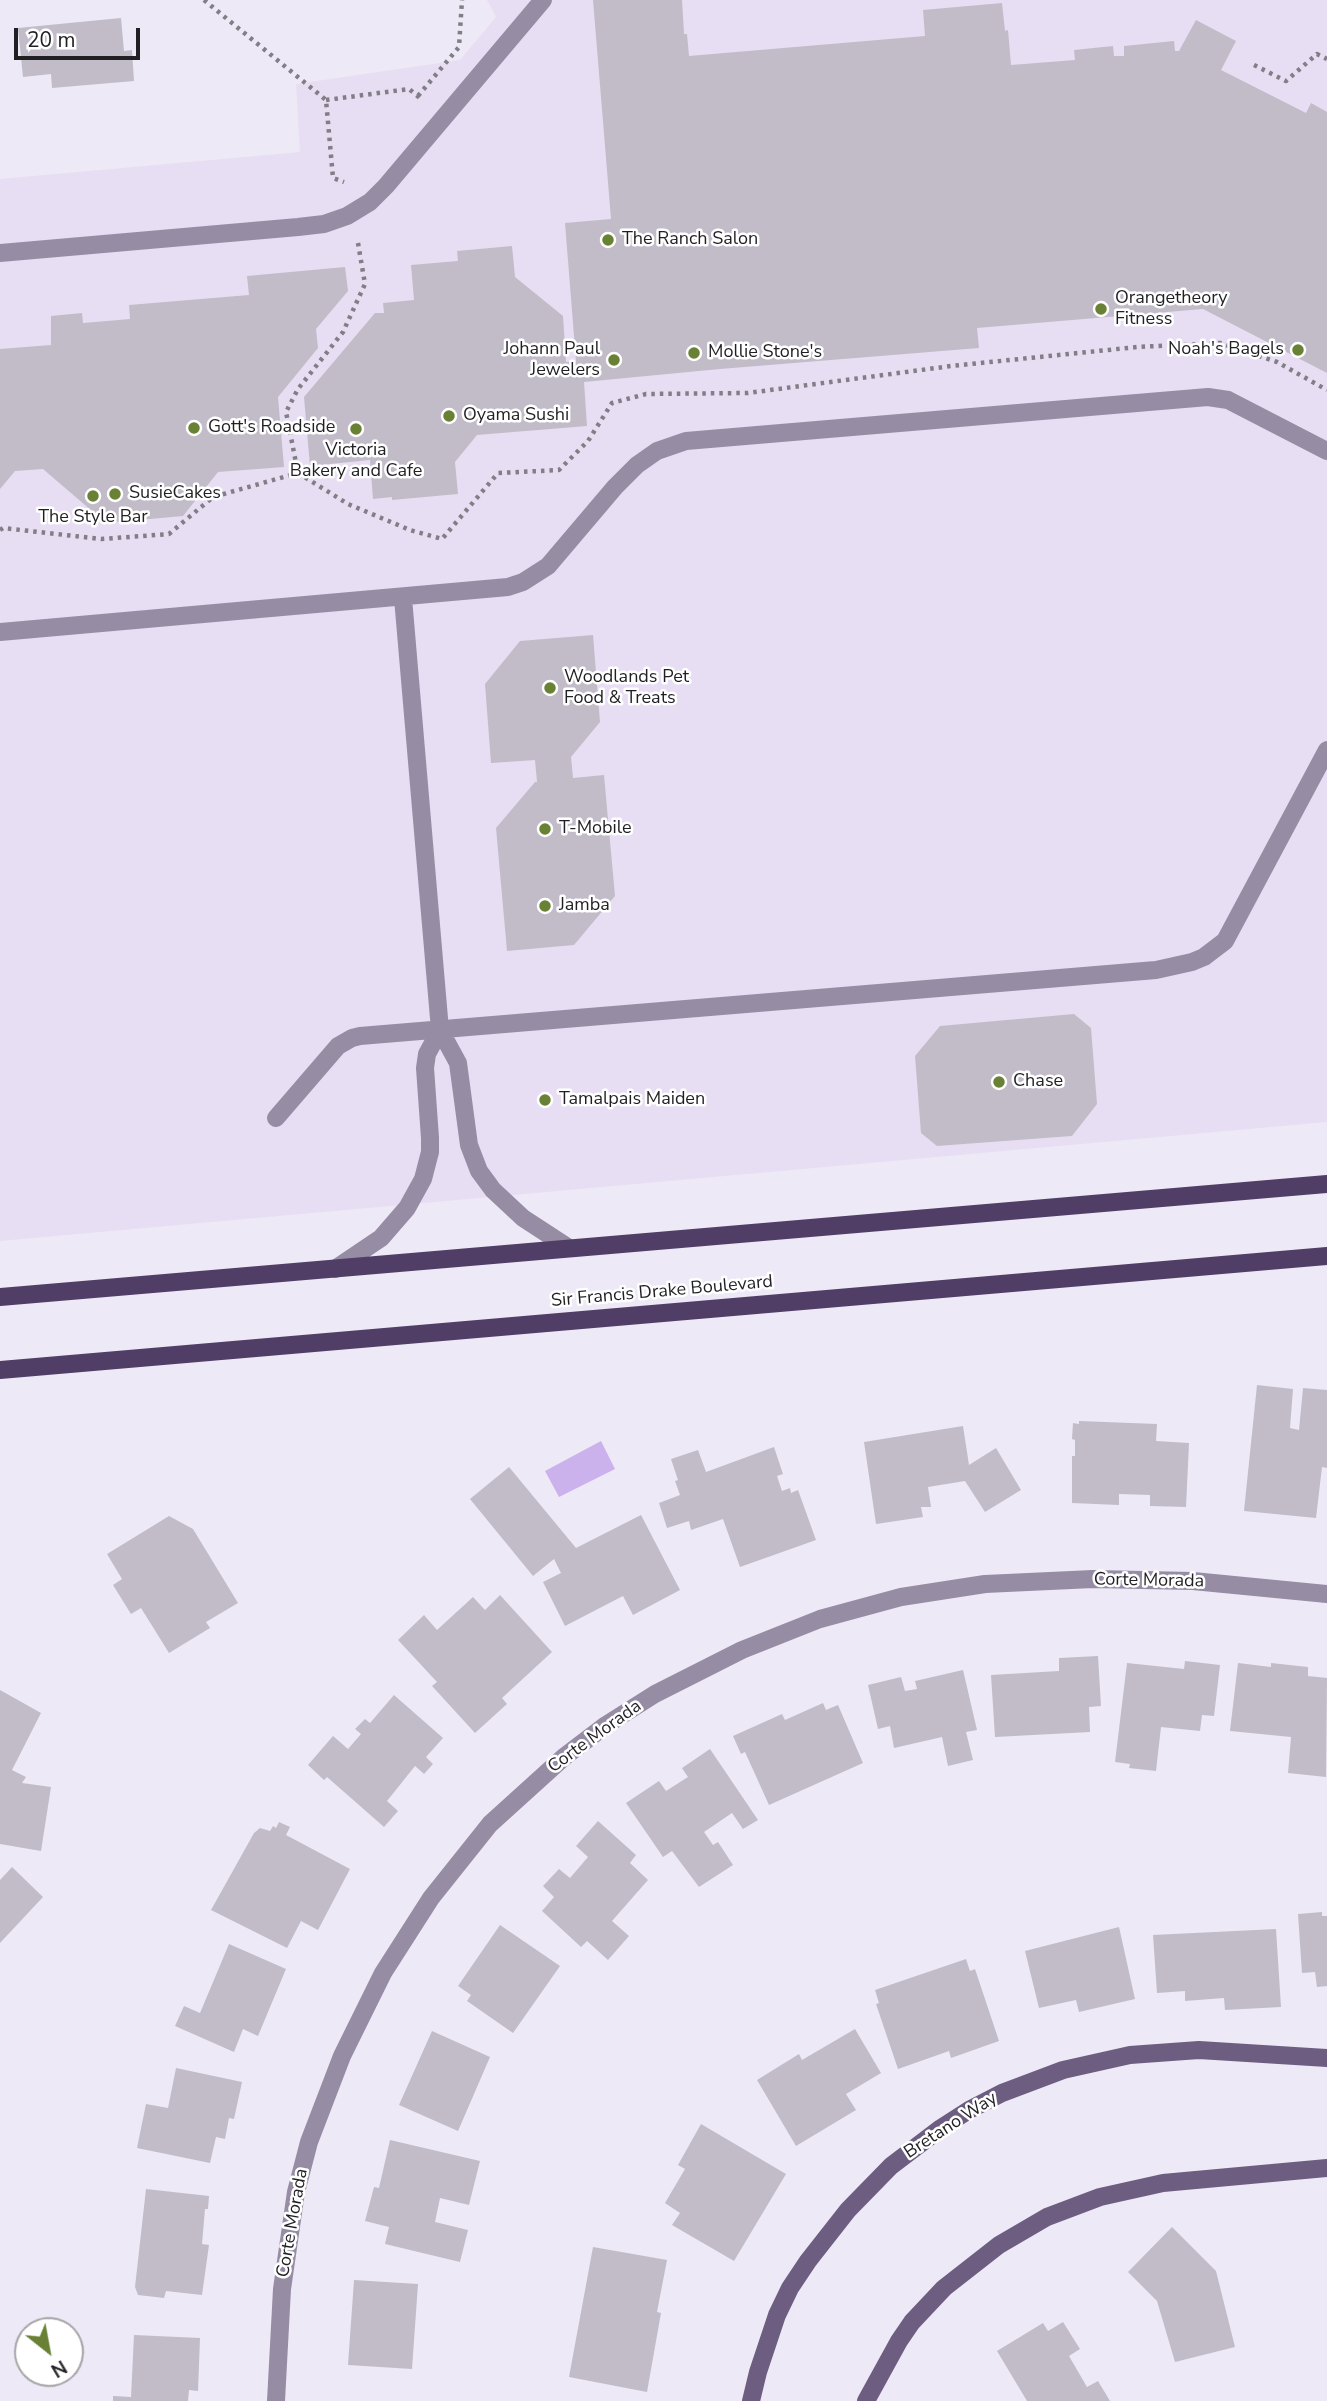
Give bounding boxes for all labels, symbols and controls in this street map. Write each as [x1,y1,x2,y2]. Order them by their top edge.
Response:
scale bar [18,14,144,58]
text: 20 m [27,26,76,54]
place label: The Ranch Salon [622,229,758,251]
marker: The Ranch Salon [600,232,616,248]
place label: Orangetheory Fitness [1115,288,1227,330]
marker: Orangetheory Fitness [1093,301,1109,317]
place label: Johann Paul Jewelers [503,339,600,382]
place label: Noah's Bagels [1168,339,1284,361]
place label: Mollie Stone's [708,342,822,364]
marker: Noah's Bagels [1290,342,1306,358]
marker: Mollie Stone's [686,345,702,361]
marker: Johann Paul Jewelers [606,352,622,368]
place label: Oyama Sushi [463,405,569,427]
marker: Oyama Sushi [441,408,457,424]
place label: Gott's Roadside [208,417,335,439]
marker: Gott's Roadside [186,420,202,436]
marker: Victoria Bakery and Cafe [348,421,364,437]
place label: Victoria Bakery and Cafe [290,440,422,482]
place label: SusieCakes [129,483,221,505]
marker: SusieCakes [107,486,123,502]
marker: The Style Bar [85,488,101,504]
place label: The Style Bar [38,507,148,529]
place label: Woodlands Pet Food & Treats [564,667,689,710]
marker: Woodlands Pet Food & Treats [542,680,558,696]
place label: T-Mobile [559,818,632,840]
marker: T-Mobile [537,821,553,837]
place label: Jamba [559,895,610,917]
marker: Jamba [537,898,553,914]
place label: Chase [1013,1071,1063,1093]
marker: Chase [991,1074,1007,1090]
place label: Tamalpais Maiden [559,1089,705,1111]
marker: Tamalpais Maiden [537,1092,553,1108]
street label: Sir Francis Drake Boulevard [550,1272,774,1312]
street label: Corte Morada [1094,1569,1204,1593]
street label: Corte Morada [544,1696,646,1778]
street label: Bretano Way [901,2088,1001,2164]
street label: Corte Morada [273,2167,313,2279]
north arrow [14,2317,84,2387]
text: N [46,2353,72,2383]

